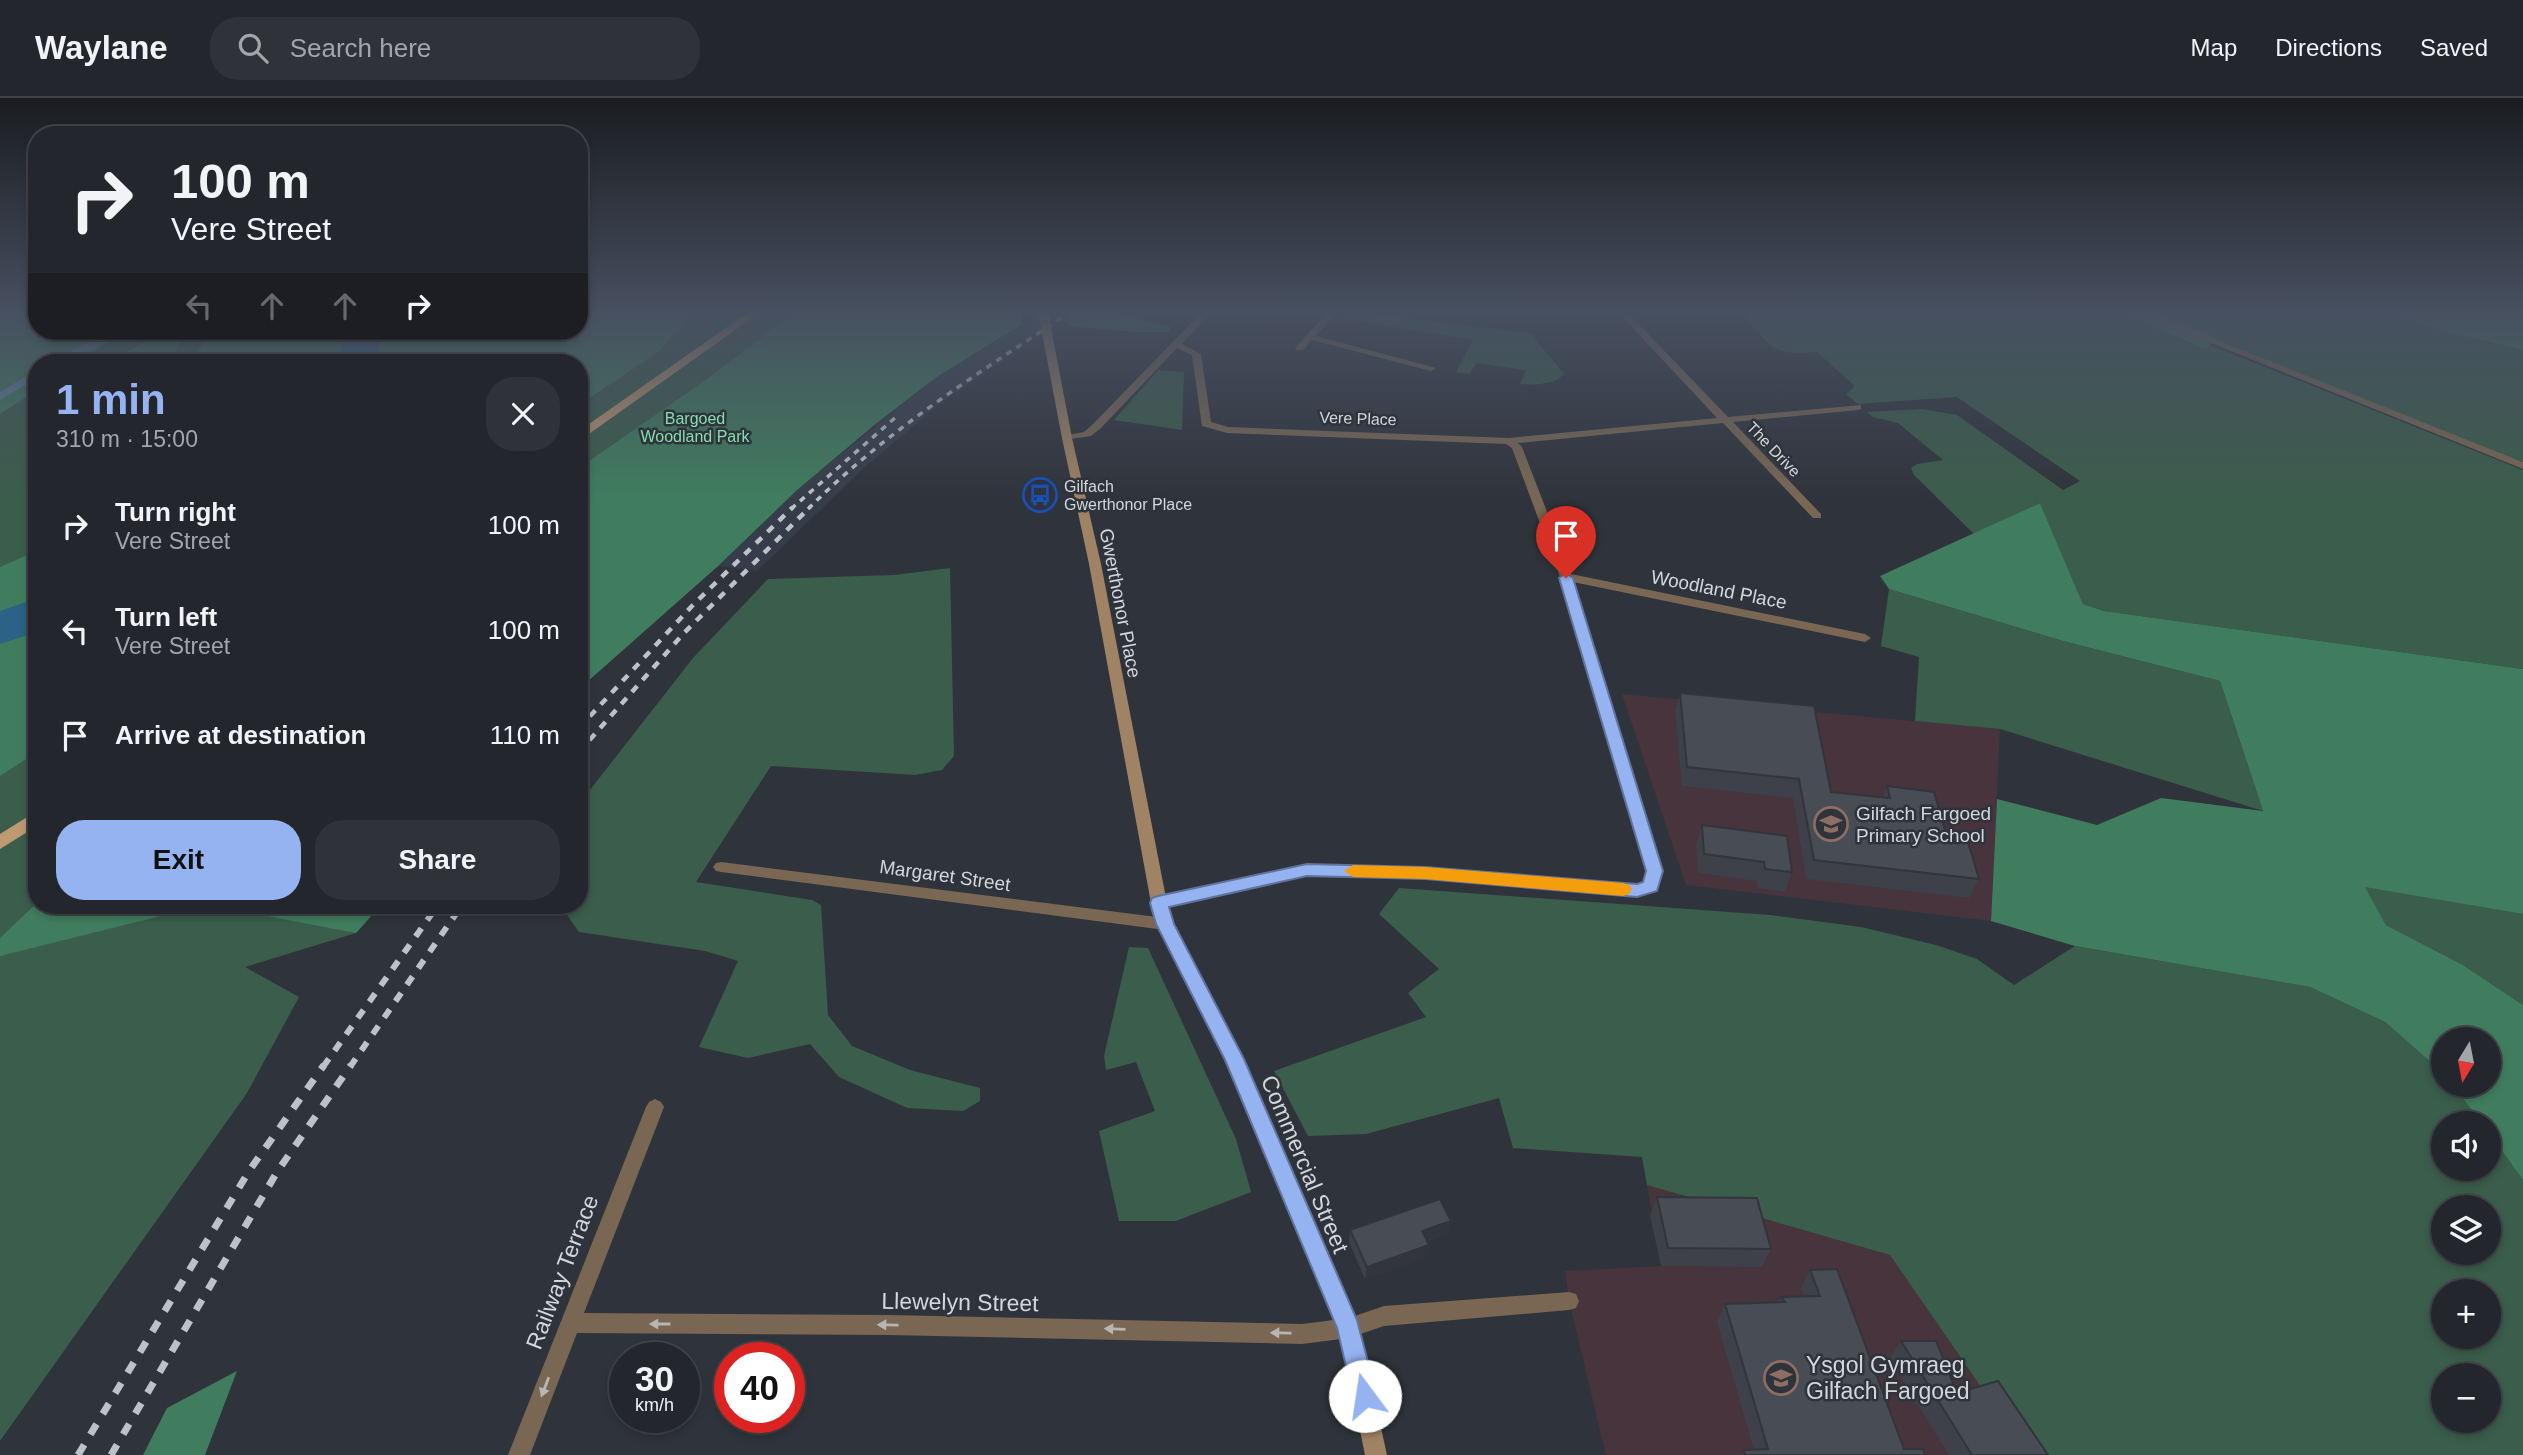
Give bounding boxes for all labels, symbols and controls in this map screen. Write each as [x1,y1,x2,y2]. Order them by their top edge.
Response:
search box [210,17,700,80]
text: Waylane [35,29,168,66]
icon: search [234,29,272,67]
text: Search here [290,33,431,63]
text: Map [2191,34,2237,61]
text: Directions [2275,34,2382,61]
text: Saved [2420,34,2488,61]
icon: right [56,154,147,245]
text: 100 m [171,154,310,208]
text: Vere Street [171,211,331,247]
icon: left [180,287,218,325]
icon: ahead [253,287,291,325]
icon: ahead [326,287,364,325]
icon: right [399,287,437,325]
text: 1 min [56,376,166,423]
button: close [486,377,560,451]
street label: Vere Place [1319,409,1397,428]
park label: Bargoed Woodland Park [640,410,751,445]
street label: The Drive [1743,418,1804,480]
text: 310 m · 15:00 [56,426,198,452]
bus stop icon: Gilfach Gwerthonor Place [1021,476,1059,514]
place label: Gilfach Gwerthonor Place [1064,478,1192,513]
text: Turn right [115,497,236,527]
pin [1536,506,1596,578]
icon: right [56,507,94,545]
text: 100 m [488,510,560,540]
icon: arrive [1547,517,1585,555]
street label: Gwerthonor Place [1096,526,1145,680]
text: Vere Street [115,528,230,554]
street label: Woodland Place [1649,566,1789,613]
text: Turn left [115,602,217,632]
icon: left [56,612,94,650]
text: 100 m [488,615,560,645]
text: Vere Street [115,633,230,659]
icon: arrive [56,717,94,755]
text: Arrive at destination [115,720,366,750]
text: 110 m [490,720,560,750]
place label: Gilfach Fargoed Primary School [1856,803,1991,846]
school or university icon: Gilfach Fargoed Primary School [1812,805,1850,843]
button: Exit [56,820,301,900]
button: Share [315,820,560,900]
street label: Margaret Street [878,856,1012,895]
north arrow [2431,1027,2501,1097]
map controls [2431,1027,2501,1433]
street label: Commercial Street [1256,1071,1354,1257]
button: sound [2431,1111,2501,1181]
street label: Railway Terrace [521,1191,603,1353]
button: layers [2431,1195,2501,1265]
button: + [2431,1279,2501,1349]
street label: Llewelyn Street [881,1288,1039,1316]
one-way arrow [649,1318,671,1330]
one-way arrow [877,1319,899,1331]
one-way arrow [1104,1323,1126,1335]
one-way arrow [1269,1328,1291,1339]
speed limit sign: 40 [714,1342,805,1433]
place label: Ysgol Gymraeg Gilfach Fargoed [1806,1352,1970,1404]
text: 30 [635,1359,674,1398]
position arrow [1328,1359,1402,1433]
school or university icon: Ysgol Gymraeg Gilfach Fargoed [1762,1359,1800,1397]
button: − [2431,1363,2501,1433]
one-way arrow [540,1376,551,1397]
text: km/h [635,1395,674,1415]

